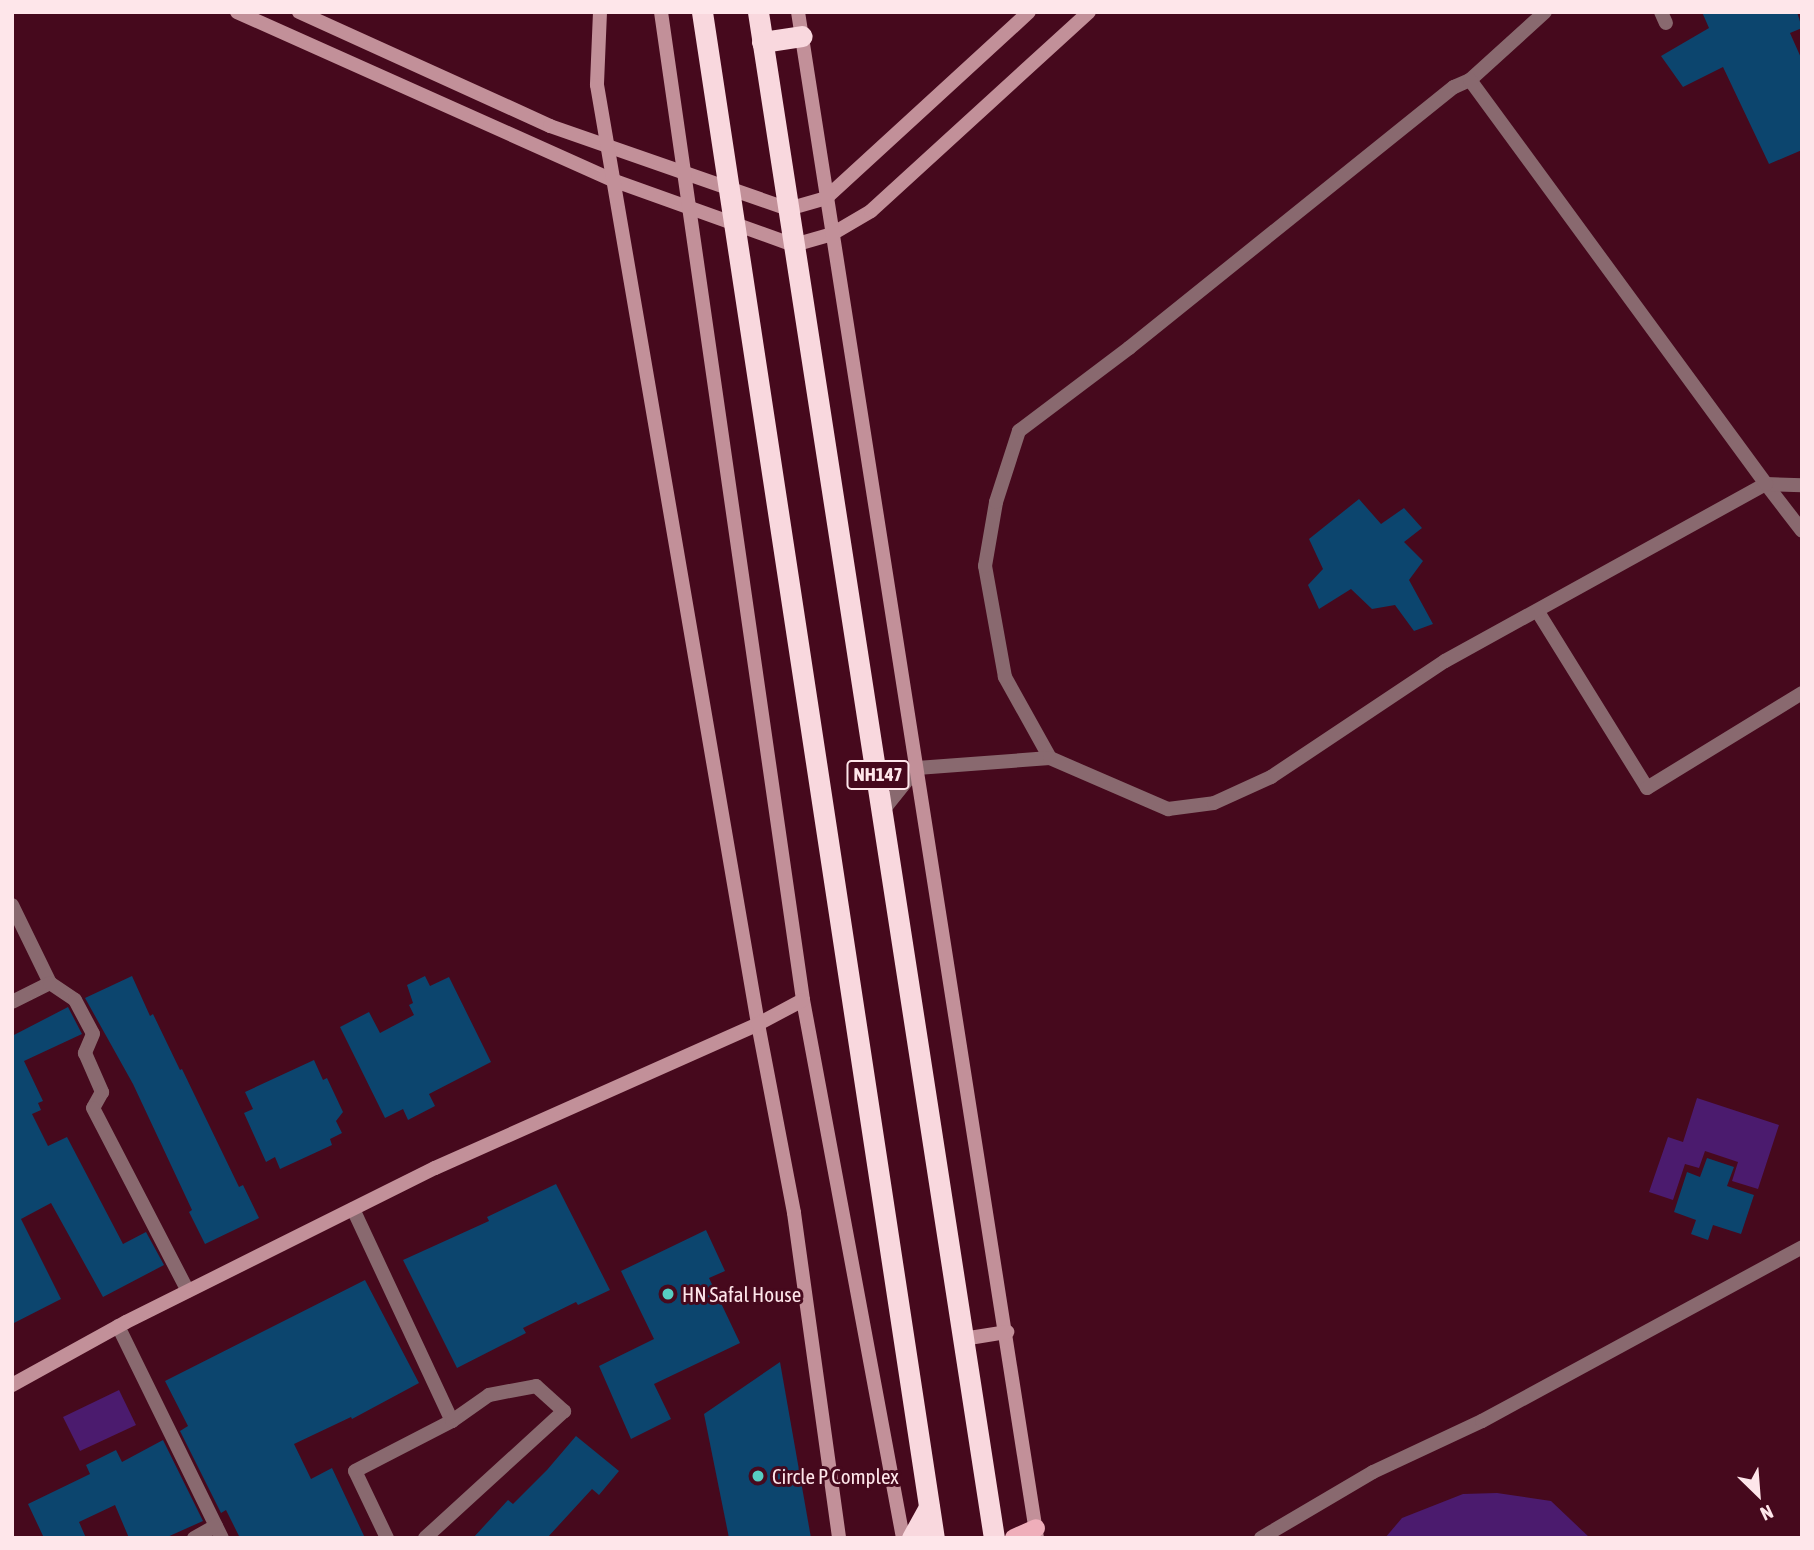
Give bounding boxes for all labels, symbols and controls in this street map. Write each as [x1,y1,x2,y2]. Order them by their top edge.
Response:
road number: NH147 [845,760,911,790]
place label: HN Safal House [682,1281,801,1307]
marker: HN Safal House [660,1286,676,1302]
north arrow [1723,1459,1793,1529]
place label: Circle P Complex [772,1463,899,1489]
marker: Circle P Complex [750,1468,766,1484]
text: N [1757,1501,1777,1525]

